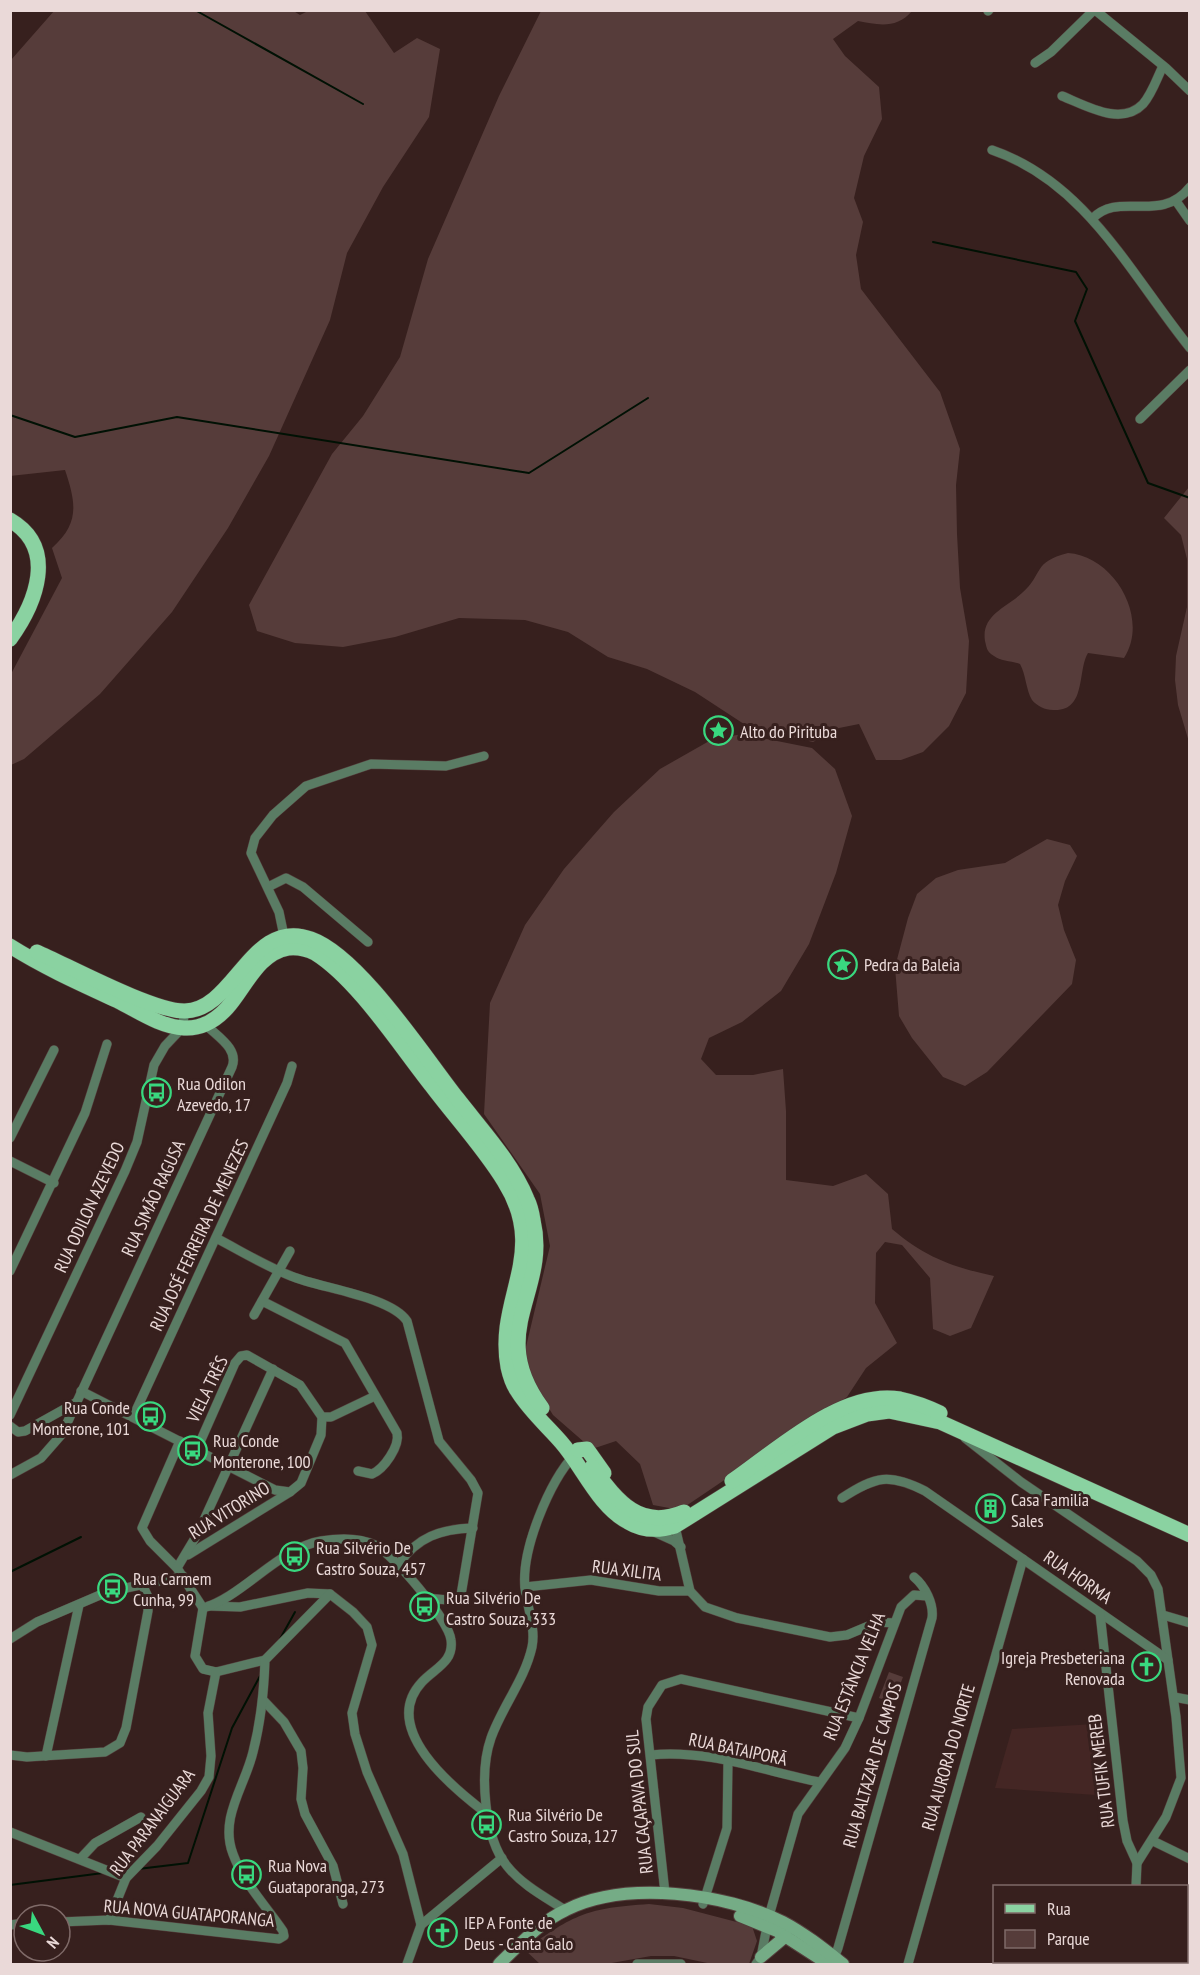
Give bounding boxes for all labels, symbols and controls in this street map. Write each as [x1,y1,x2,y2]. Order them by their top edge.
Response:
place icon: Alto do Pirituba [703,715,735,747]
place label: Alto do Pirituba [740,720,837,743]
place icon: Pedra da Baleia [827,948,859,980]
place label: Pedra da Baleia [864,953,960,976]
place label: Rua Odilon Azevedo, 17 [177,1072,251,1116]
bus stop icon: Rua Odilon Azevedo, 17 [140,1077,172,1109]
street label: RUA JOSÉ FERREIRA DE MENEZES [145,1135,254,1334]
street label: RUA SIMÃO RAGUSA [116,1136,190,1260]
street label: RUA ODILON AZEVEDO [49,1138,129,1276]
street label: VIELA TRÊS [181,1352,233,1427]
place label: Rua Conde Monterone, 101 [32,1396,130,1440]
bus stop icon: Rua Conde Monterone, 101 [135,1401,167,1433]
place label: Rua Conde Monterone, 100 [213,1429,311,1473]
bus stop icon: Rua Conde Monterone, 100 [176,1434,208,1466]
street label: RUA VITORINO [184,1476,274,1544]
place label: Casa Familia Sales [1011,1488,1089,1532]
building icon: Casa Familia Sales [974,1493,1006,1525]
place label: Rua Silvério De Castro Souza, 457 [316,1536,426,1580]
bus stop icon: Rua Silvério De Castro Souza, 457 [279,1541,311,1573]
street label: RUA HORMA [1039,1545,1117,1609]
street label: RUA XILITA [591,1554,663,1586]
place label: Rua Carmem Cunha, 99 [133,1567,211,1611]
bus stop icon: Rua Carmem Cunha, 99 [96,1572,128,1604]
place label: Rua Silvério De Castro Souza, 333 [446,1586,556,1630]
bus stop icon: Rua Silvério De Castro Souza, 333 [409,1591,441,1623]
street label: RUA ESTÂNCIA VELHA [818,1608,890,1743]
place label: Igreja Presbeteriana Renovada [1001,1646,1125,1690]
church icon: Igreja Presbeteriana Renovada [1130,1651,1162,1683]
street label: RUA BALTAZAR DE CAMPOS [837,1680,907,1850]
street label: RUA AURORA DO NORTE [916,1681,980,1833]
street label: RUA TUFIK MEREB [1083,1713,1119,1829]
street label: RUA BATAIPORÃ [687,1727,790,1771]
street label: RUA CAÇAPAVA DO SUL [620,1729,658,1875]
street label: RUA PARANAIGUARA [104,1764,200,1880]
place label: Rua Silvério De Castro Souza, 127 [508,1803,618,1847]
bus stop icon: Rua Silvério De Castro Souza, 127 [471,1808,503,1840]
place label: Rua Nova Guataporanga, 273 [268,1854,385,1898]
bus stop icon: Rua Nova Guataporanga, 273 [231,1859,263,1891]
legend [993,1885,1188,1963]
street label: RUA NOVA GUATAPORANGA [103,1894,276,1932]
text: Rua [1047,1897,1071,1920]
north arrow [12,1903,72,1963]
place label: IEP A Fonte de Deus - Canta Galo [464,1911,574,1955]
church icon: IEP A Fonte de Deus - Canta Galo [427,1916,459,1948]
text: Parque [1047,1927,1090,1950]
text: N [43,1933,64,1953]

